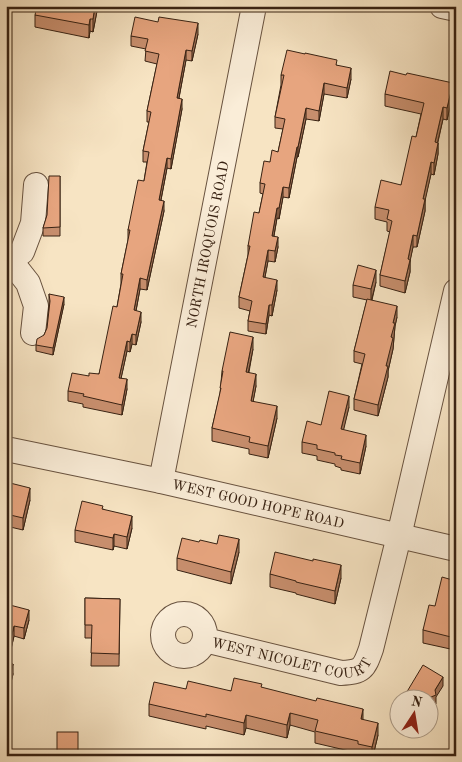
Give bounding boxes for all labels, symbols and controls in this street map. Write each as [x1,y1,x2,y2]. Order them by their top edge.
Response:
street label: NORTH IROQUOIS ROAD [185,160,231,329]
street label: WEST GOOD HOPE ROAD [170,478,346,531]
street label: WEST NICOLET COURT [210,636,375,681]
north arrow [390,690,440,740]
text: N [410,694,423,710]

